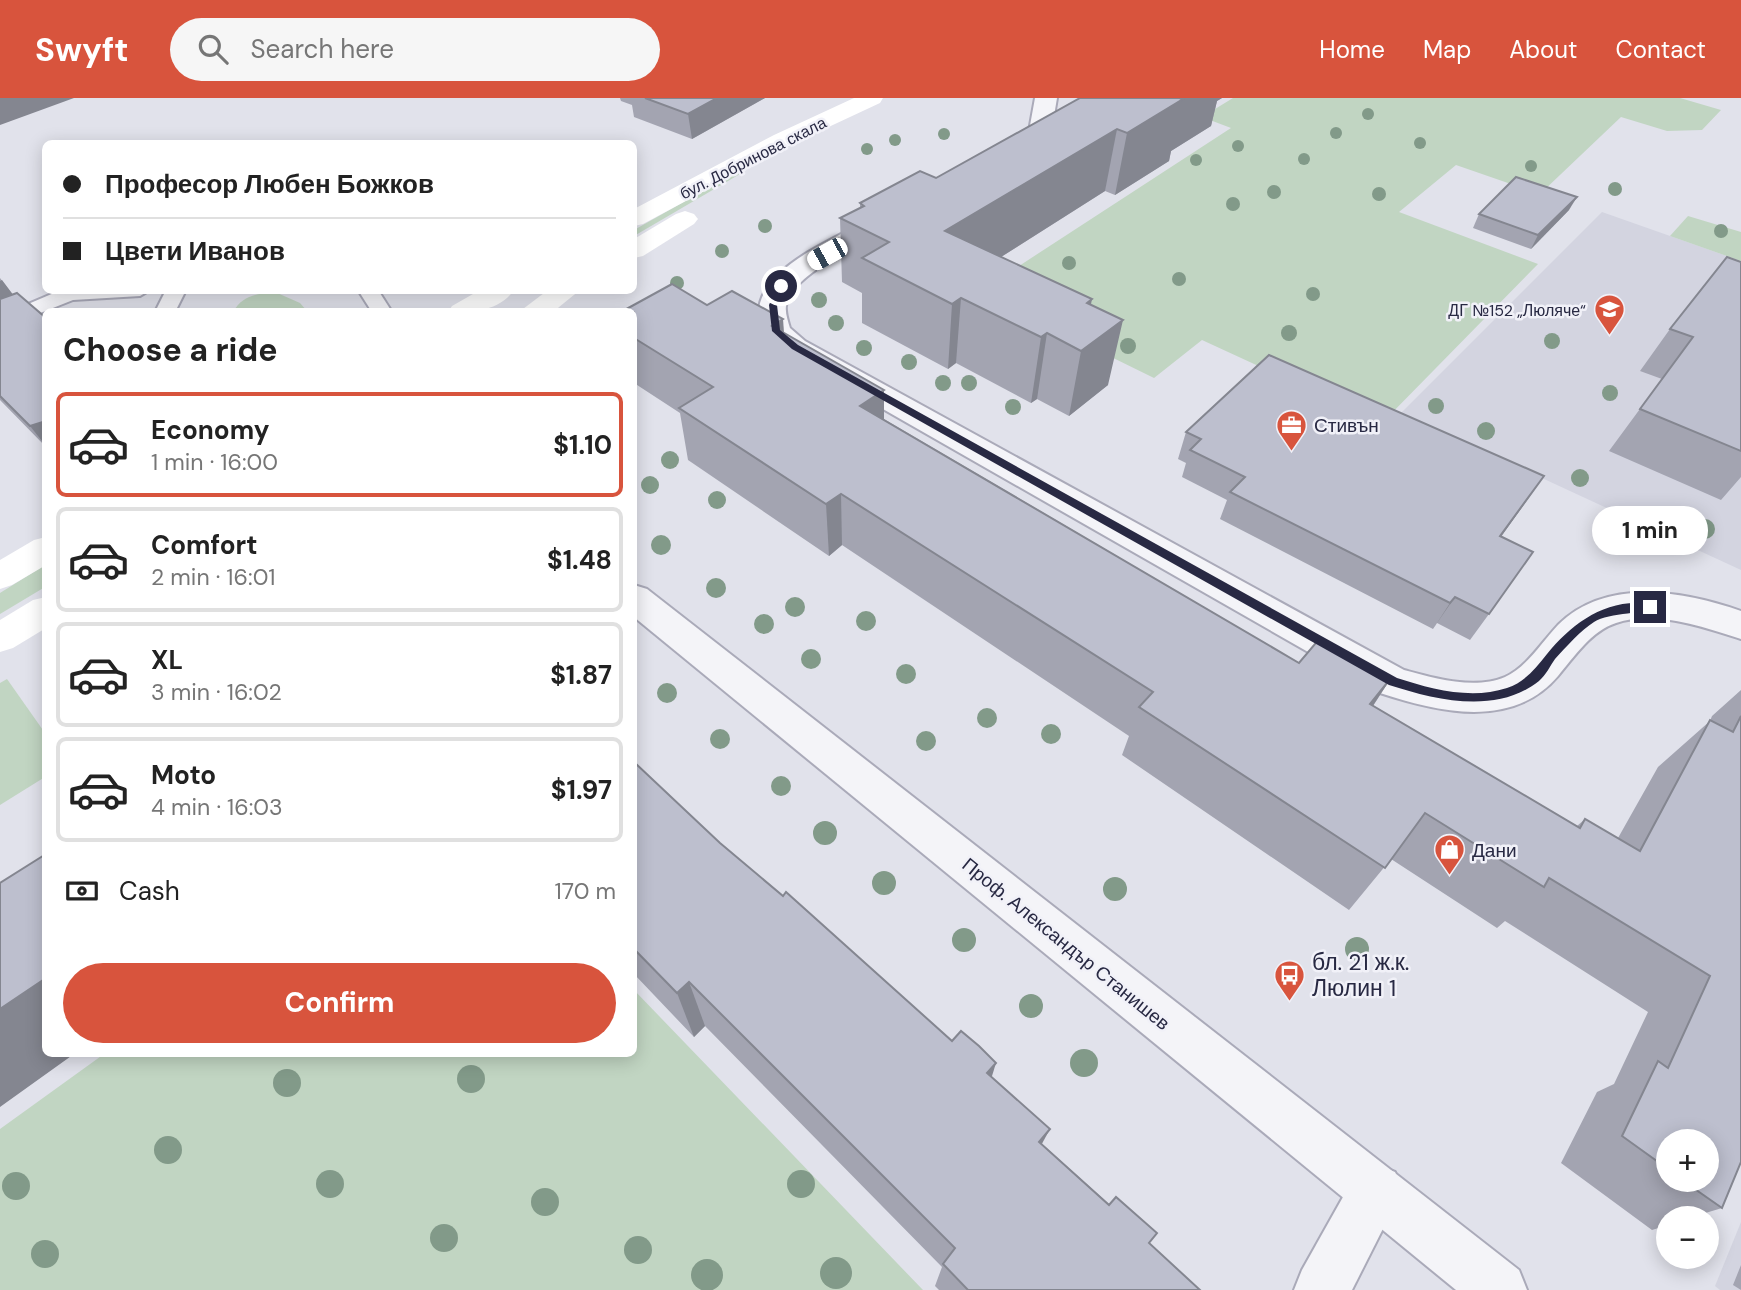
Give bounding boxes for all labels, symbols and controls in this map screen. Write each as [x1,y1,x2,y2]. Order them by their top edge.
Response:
search box [170,18,660,81]
text: Swyft [35,28,128,71]
icon: search [194,30,232,68]
text: Search here [250,32,394,66]
text: Home [1319,34,1385,65]
text: Map [1423,34,1471,65]
text: About [1509,34,1578,65]
text: Contact [1616,34,1706,65]
street label: бул. Добринова скала [676,112,830,204]
text: Професор Любен Божков [105,167,434,201]
text: Цвети Иванов [105,234,285,268]
car [804,235,851,273]
route start [765,270,797,302]
school or university icon: ДГ №152 „Люляче“ [1592,293,1626,337]
place label: ДГ №152 „Люляче“ [1448,300,1586,321]
text: Choose a ride [63,329,278,371]
office icon: Стивън [1274,408,1308,452]
icon: car [67,413,130,476]
text: Economy [151,413,269,447]
place label: Стивън [1314,413,1379,438]
text: $1.10 [553,428,612,462]
text: 1 min · 16:00 [151,447,278,477]
callout: 1 min [1592,505,1708,554]
text: 1 min [1622,515,1678,545]
icon: car [67,528,130,591]
text: Comfort [151,528,257,562]
text: $1.48 [547,543,612,577]
text: 2 min · 16:01 [151,562,276,592]
route end [1634,591,1666,623]
icon: car [67,643,130,706]
text: XL [151,643,183,677]
text: $1.87 [550,658,612,692]
text: 3 min · 16:02 [151,677,282,707]
icon: car [67,758,130,821]
text: Moto [151,758,216,792]
text: $1.97 [551,773,612,807]
text: 4 min · 16:03 [151,792,283,822]
shop icon: Дани [1432,833,1466,877]
place label: Дани [1472,838,1517,863]
street label: Проф. Александър Станишев [957,852,1175,1036]
icon: cash [63,872,101,910]
text: Cash [119,874,180,908]
text: 170 m [555,876,616,906]
place label: бл. 21 ж.к. Люлин 1 [1312,947,1409,1003]
bus stop icon: бл. 21 ж.к. Люлин 1 [1272,958,1306,1002]
button: Confirm [63,963,616,1043]
map controls [1656,1129,1719,1269]
button: + [1656,1129,1719,1192]
button: − [1656,1206,1719,1269]

